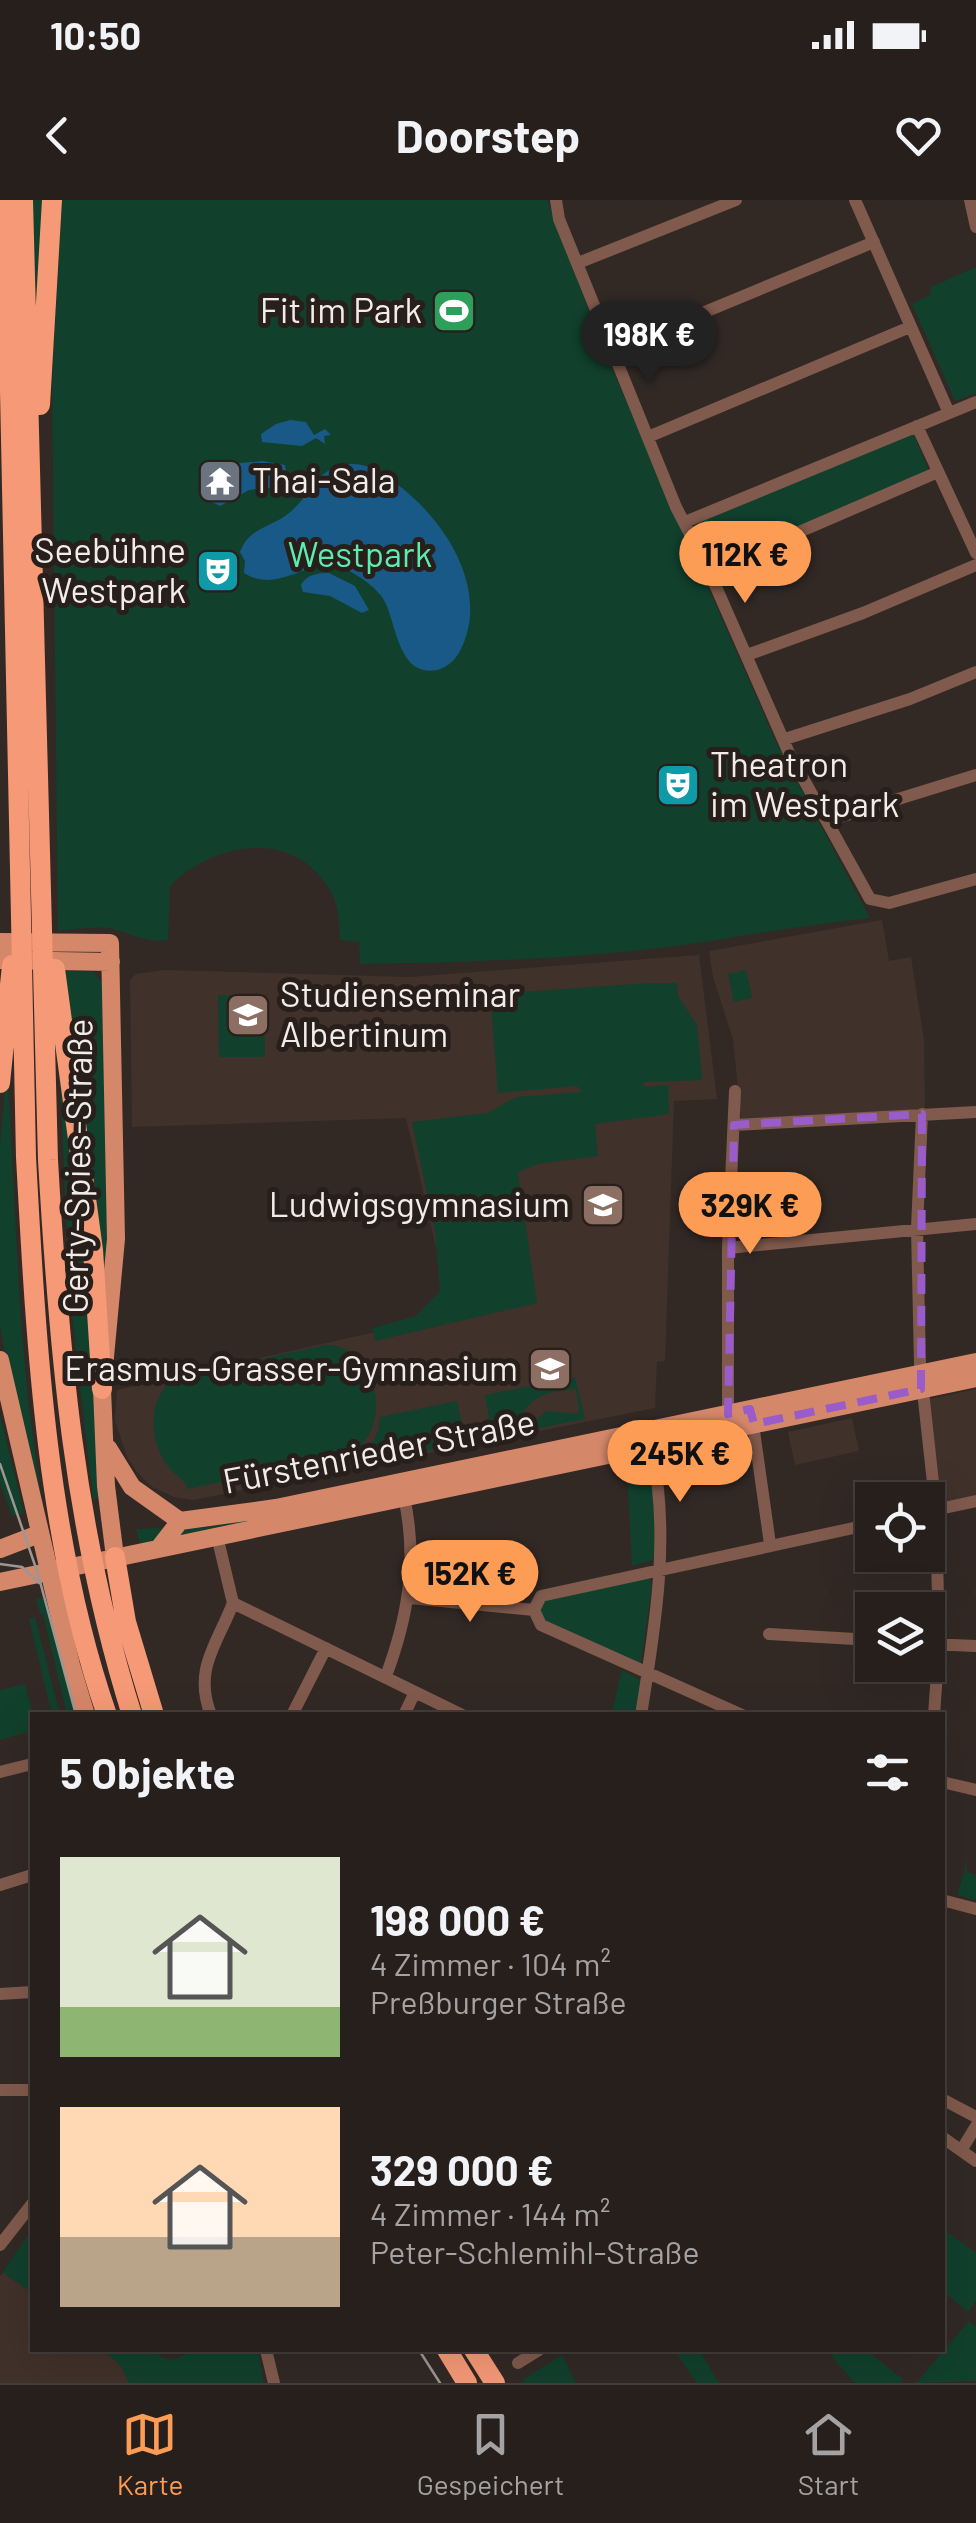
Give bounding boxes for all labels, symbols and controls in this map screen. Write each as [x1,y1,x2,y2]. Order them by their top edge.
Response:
text: 10:50 [50,12,141,58]
icon: back [30,108,85,163]
text: Doorstep [396,108,580,162]
icon: heart [891,108,946,163]
place label: Fit im Park [260,288,422,330]
sports icon: Fit im Park [431,288,477,334]
pin: 198K € [568,301,730,386]
text: 198K € [603,314,695,352]
temple icon: Thai-Sala [197,458,243,504]
place label: Thai-Sala [252,458,396,500]
pin: 112K € [664,521,826,606]
place label: Seebühne Westpark [34,528,186,610]
park label: Westpark [288,532,432,574]
text: 112K € [701,534,789,572]
theatre icon: Seebühne Westpark [195,548,241,594]
place label: Theatron im Westpark [710,742,899,824]
theatre icon: Theatron im Westpark [655,762,701,808]
place label: Studienseminar Albertinum [280,972,521,1054]
school or university icon: Studienseminar Albertinum [225,992,271,1038]
street label: Gerty-Spies-Straße [52,1018,100,1314]
pin: 329K € [669,1172,831,1257]
place label: Ludwigsgymnasium [269,1182,570,1224]
school or university icon: Ludwigsgymnasium [580,1182,626,1228]
text: 329K € [701,1185,799,1223]
place label: Erasmus-Grasser-Gymnasium [64,1346,518,1388]
school or university icon: Erasmus-Grasser-Gymnasium [527,1346,573,1392]
street label: Fürstenrieder Straße [219,1399,538,1501]
pin: 245K € [599,1420,761,1505]
text: 245K € [629,1433,731,1471]
map controls [855,1482,945,1682]
button: locate [855,1482,945,1572]
pin: 152K € [389,1540,551,1625]
text: 152K € [423,1553,517,1591]
button: layers [855,1592,945,1682]
icon: filters [860,1745,915,1800]
text: 5 Objekte [60,1747,235,1797]
text: 198 000 € [370,1894,545,1944]
icon: home [140,1897,260,2017]
text: 4 Zimmer · 104 m² [370,1944,611,1982]
text: Preßburger Straße [370,1982,627,2020]
text: 329 000 € [370,2144,554,2194]
icon: home [140,2147,260,2267]
text: 4 Zimmer · 144 m² [370,2194,610,2232]
text: Peter-Schlemihl-Straße [370,2232,700,2270]
tab: Karte [117,2407,183,2501]
tab: Gespeichert [417,2407,564,2501]
tab: Start [798,2407,859,2501]

